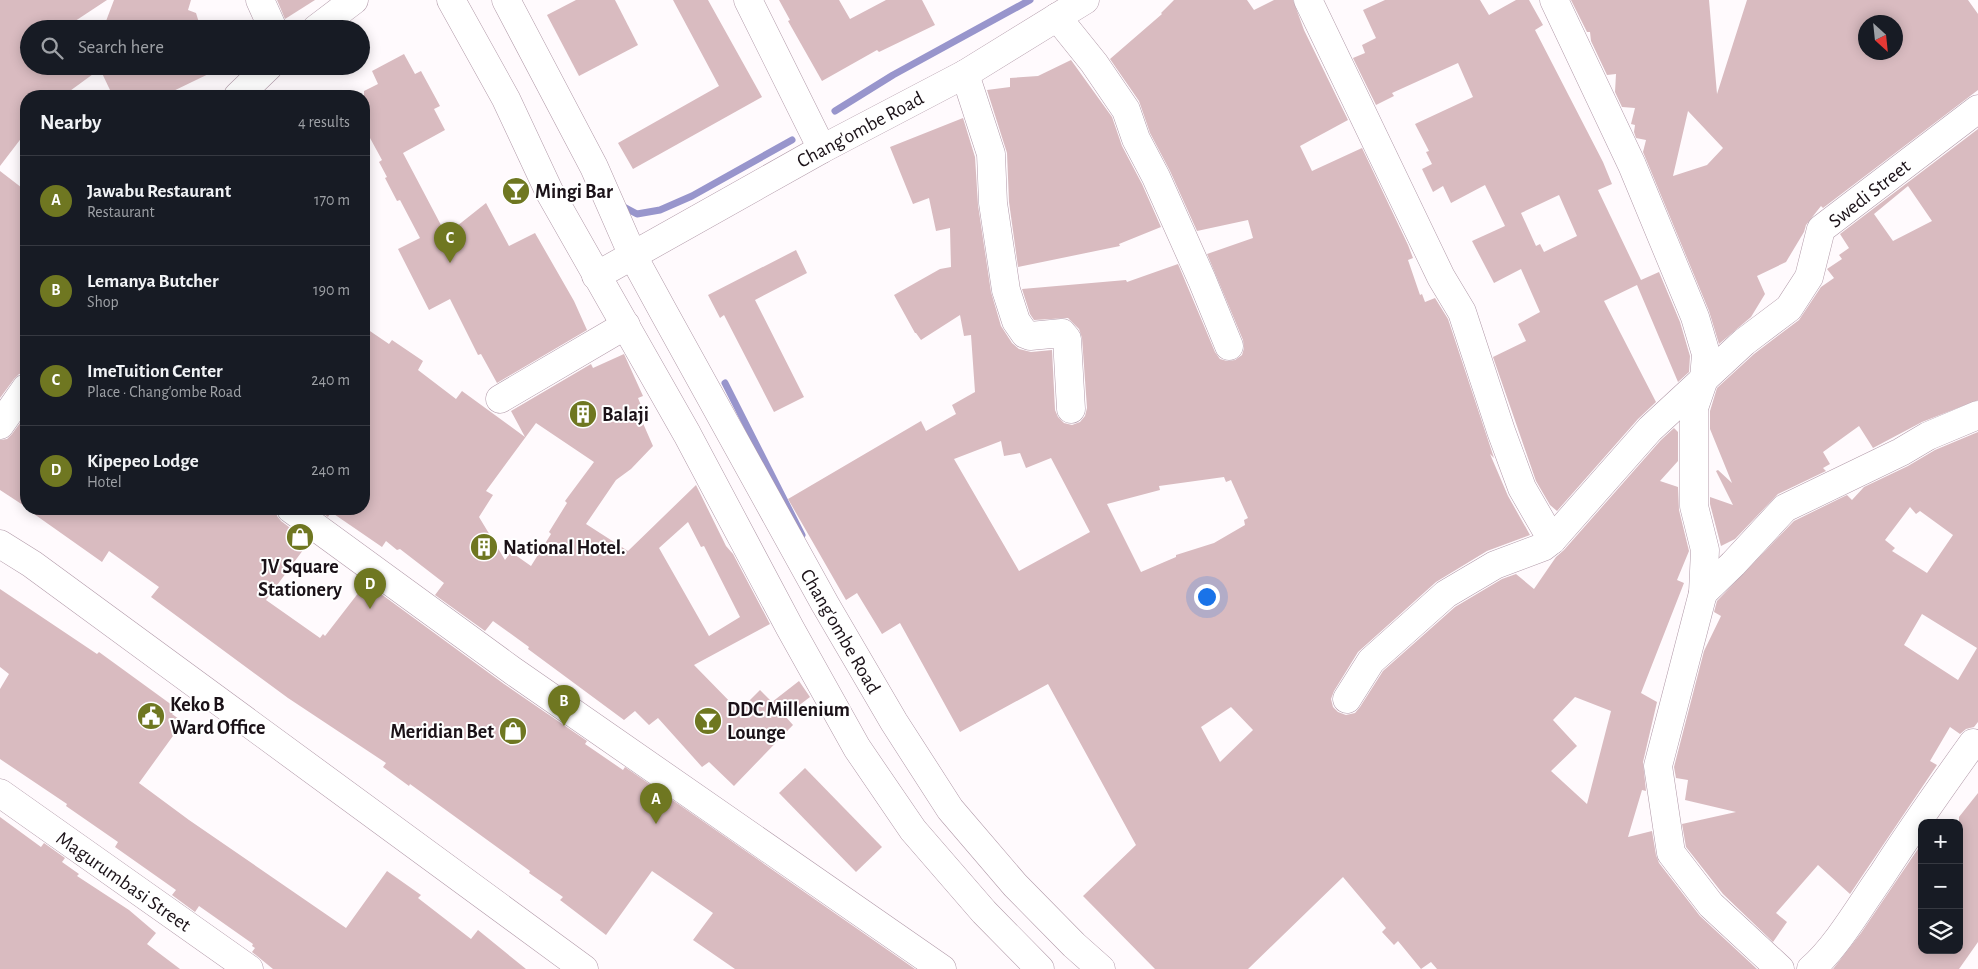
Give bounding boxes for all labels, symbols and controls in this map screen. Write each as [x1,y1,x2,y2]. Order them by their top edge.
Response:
north arrow [1858,15,1903,60]
search box [20,20,370,75]
icon: search [38,34,66,62]
text: Search here [78,38,164,57]
street label: Chang'ombe Road [794,88,927,172]
text: Nearby [40,112,101,133]
text: 4 results [298,114,350,130]
street label: Swedi Street [1825,156,1914,232]
bar icon: Mingi Bar [501,176,531,206]
text: Jawabu Restaurant [87,182,231,201]
place label: Mingi Bar [535,182,613,202]
text: A [51,192,61,208]
text: 170 m [314,192,350,208]
text: Restaurant [87,204,155,220]
pin: C [434,222,466,263]
text: Lemanya Butcher [87,272,219,291]
text: B [51,282,61,298]
text: 190 m [313,282,350,298]
text: Shop [87,294,119,310]
text: ImeTuition Center [87,362,223,381]
text: C [52,372,60,388]
text: 240 m [311,372,350,388]
text: Place · Chang'ombe Road [87,384,241,400]
building icon: Balaji [568,399,598,429]
place label: Balaji [602,405,649,425]
text: Kipepeo Lodge [87,452,199,471]
text: D [51,462,61,478]
text: 240 m [311,462,350,478]
text: Hotel [87,474,122,490]
shop icon: JV Square Stationery [285,522,315,552]
building icon: National Hotel. [469,532,499,562]
place label: National Hotel. [503,538,626,558]
place label: JV Square Stationery [258,557,342,600]
street label: Chang'ombe Road [796,566,884,697]
pin: D [354,568,386,609]
your location [1194,584,1220,610]
pin: B [548,685,580,726]
place label: Keko B Ward Office [170,695,265,738]
place label: DDC Millenium Lounge [727,700,850,743]
public building icon: Keko B Ward Office [136,701,166,731]
bar icon: DDC Millenium Lounge [693,706,723,736]
shop icon: Meridian Bet [498,716,528,746]
place label: Meridian Bet [390,722,494,742]
pin: A [640,783,672,824]
map controls [1918,819,1963,954]
button: + [1918,819,1963,864]
street label: Magurumbasi Street [52,828,195,936]
button: − [1918,864,1963,909]
button: layers [1918,909,1963,954]

